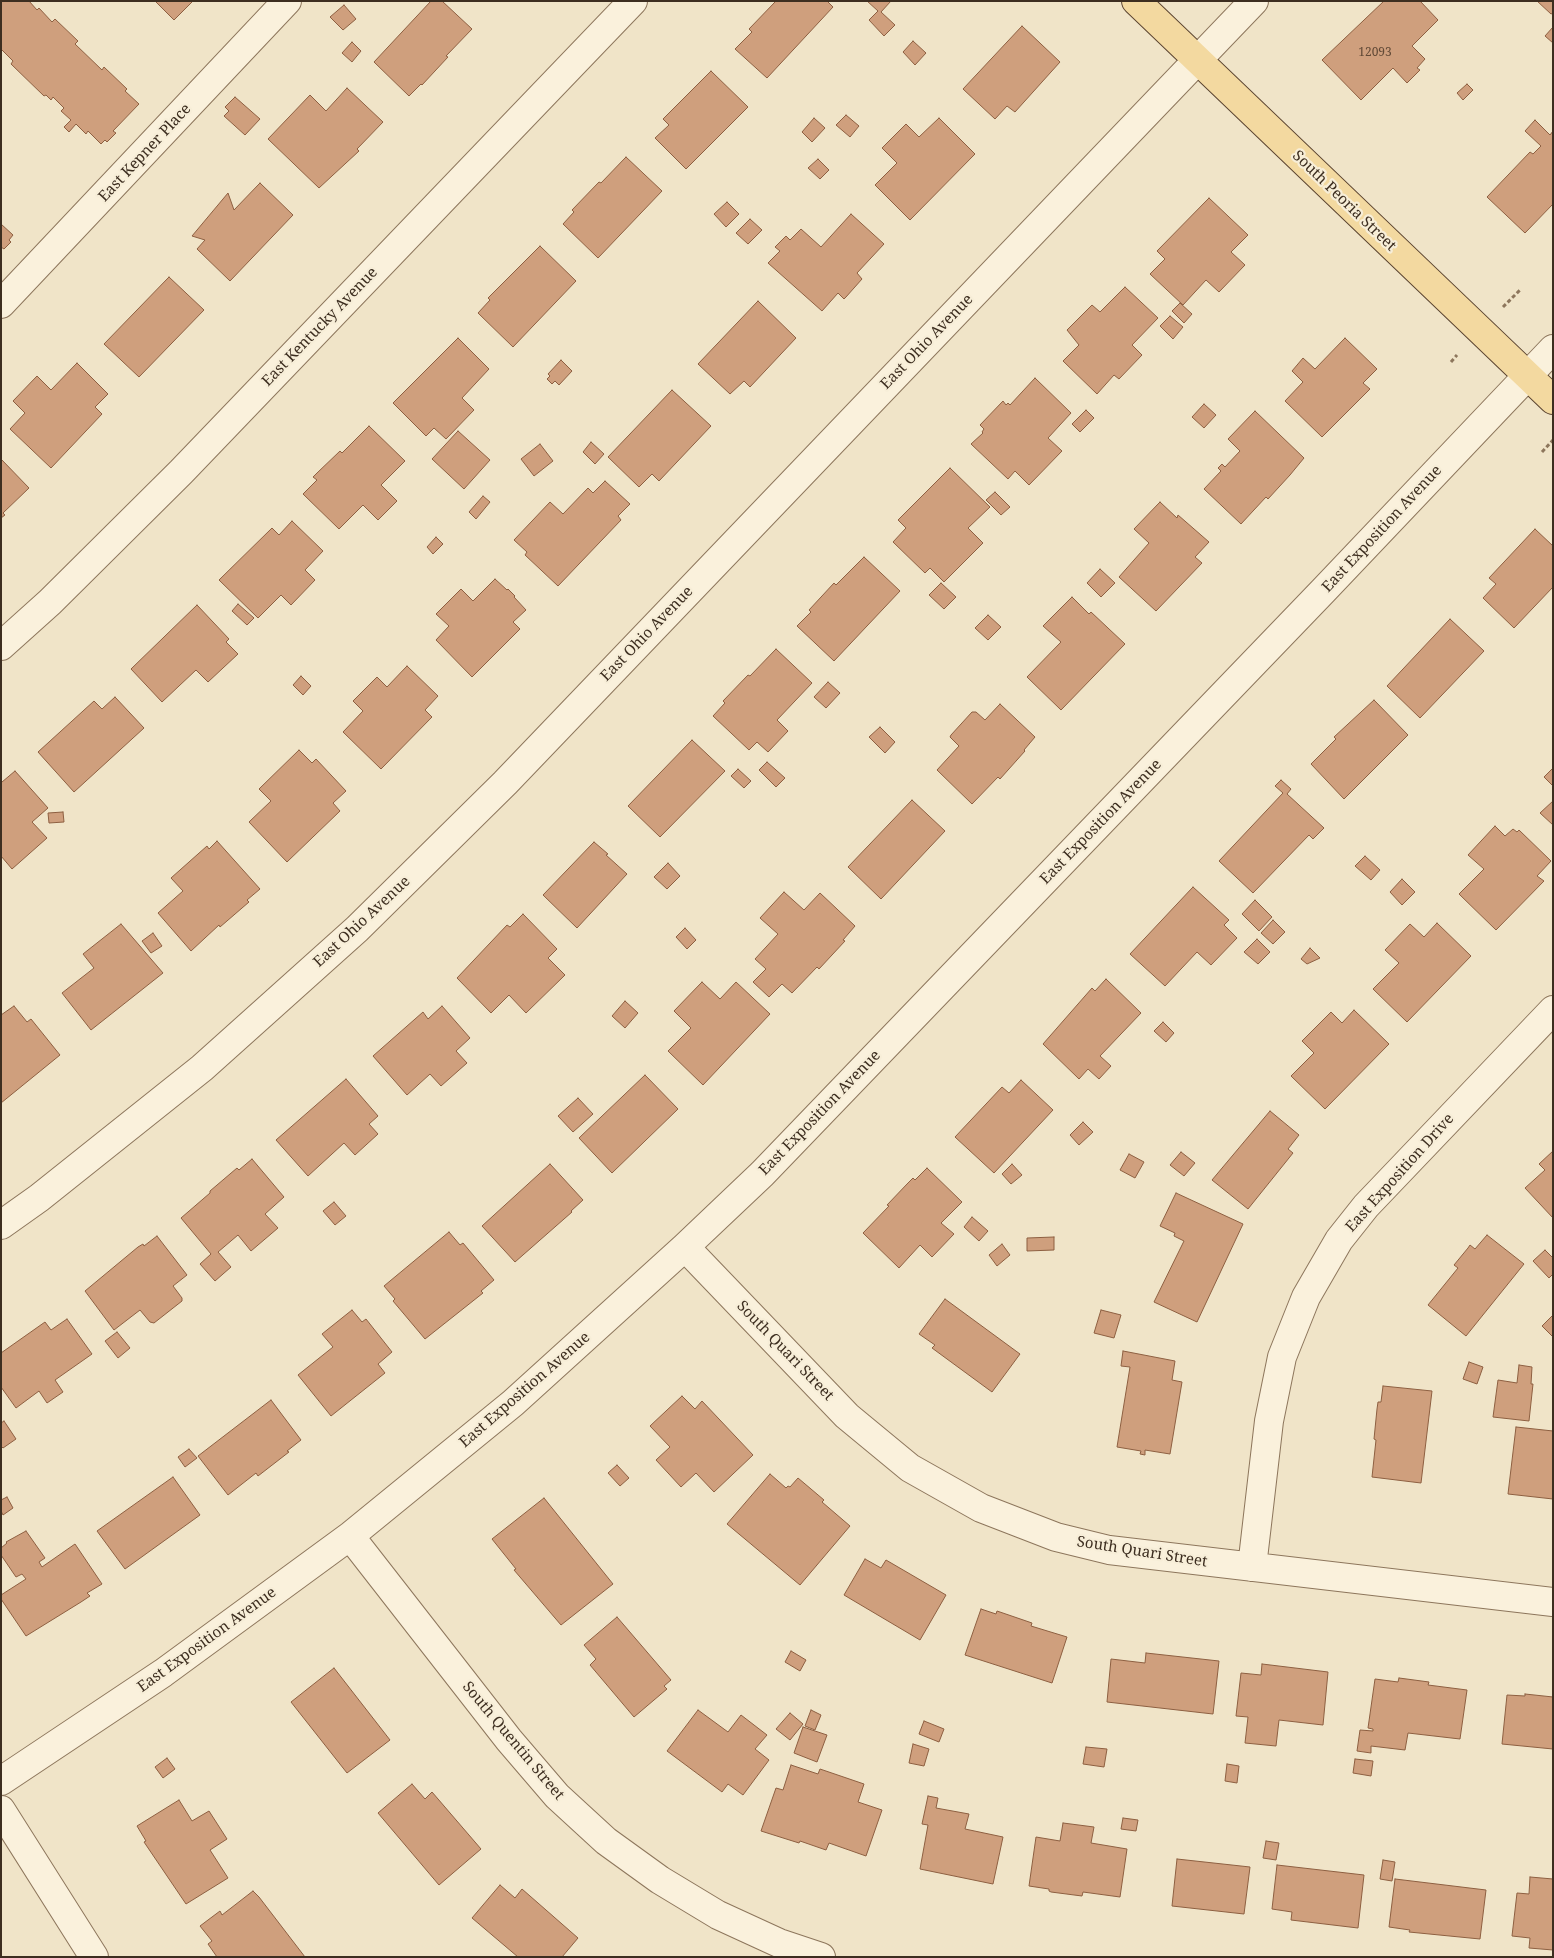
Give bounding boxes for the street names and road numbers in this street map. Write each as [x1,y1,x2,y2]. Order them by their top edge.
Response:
street label: East Kepner Place [95,100,195,206]
street label: South Peoria Street [1289,147,1399,255]
street label: East Kentucky Avenue [258,264,382,390]
street label: East Ohio Avenue [877,291,977,393]
street label: East Exposition Avenue [1318,462,1446,596]
street label: East Ohio Avenue [597,583,697,685]
street label: East Exposition Avenue [1036,756,1166,888]
street label: East Ohio Avenue [310,873,414,971]
street label: East Exposition Avenue [755,1047,885,1179]
street label: East Exposition Drive [1342,1110,1458,1236]
street label: South Quari Street [733,1297,837,1405]
street label: East Exposition Avenue [456,1328,594,1452]
street label: South Quari Street [1076,1533,1208,1571]
street label: East Exposition Avenue [134,1584,280,1696]
street label: South Quentin Street [458,1678,568,1804]

